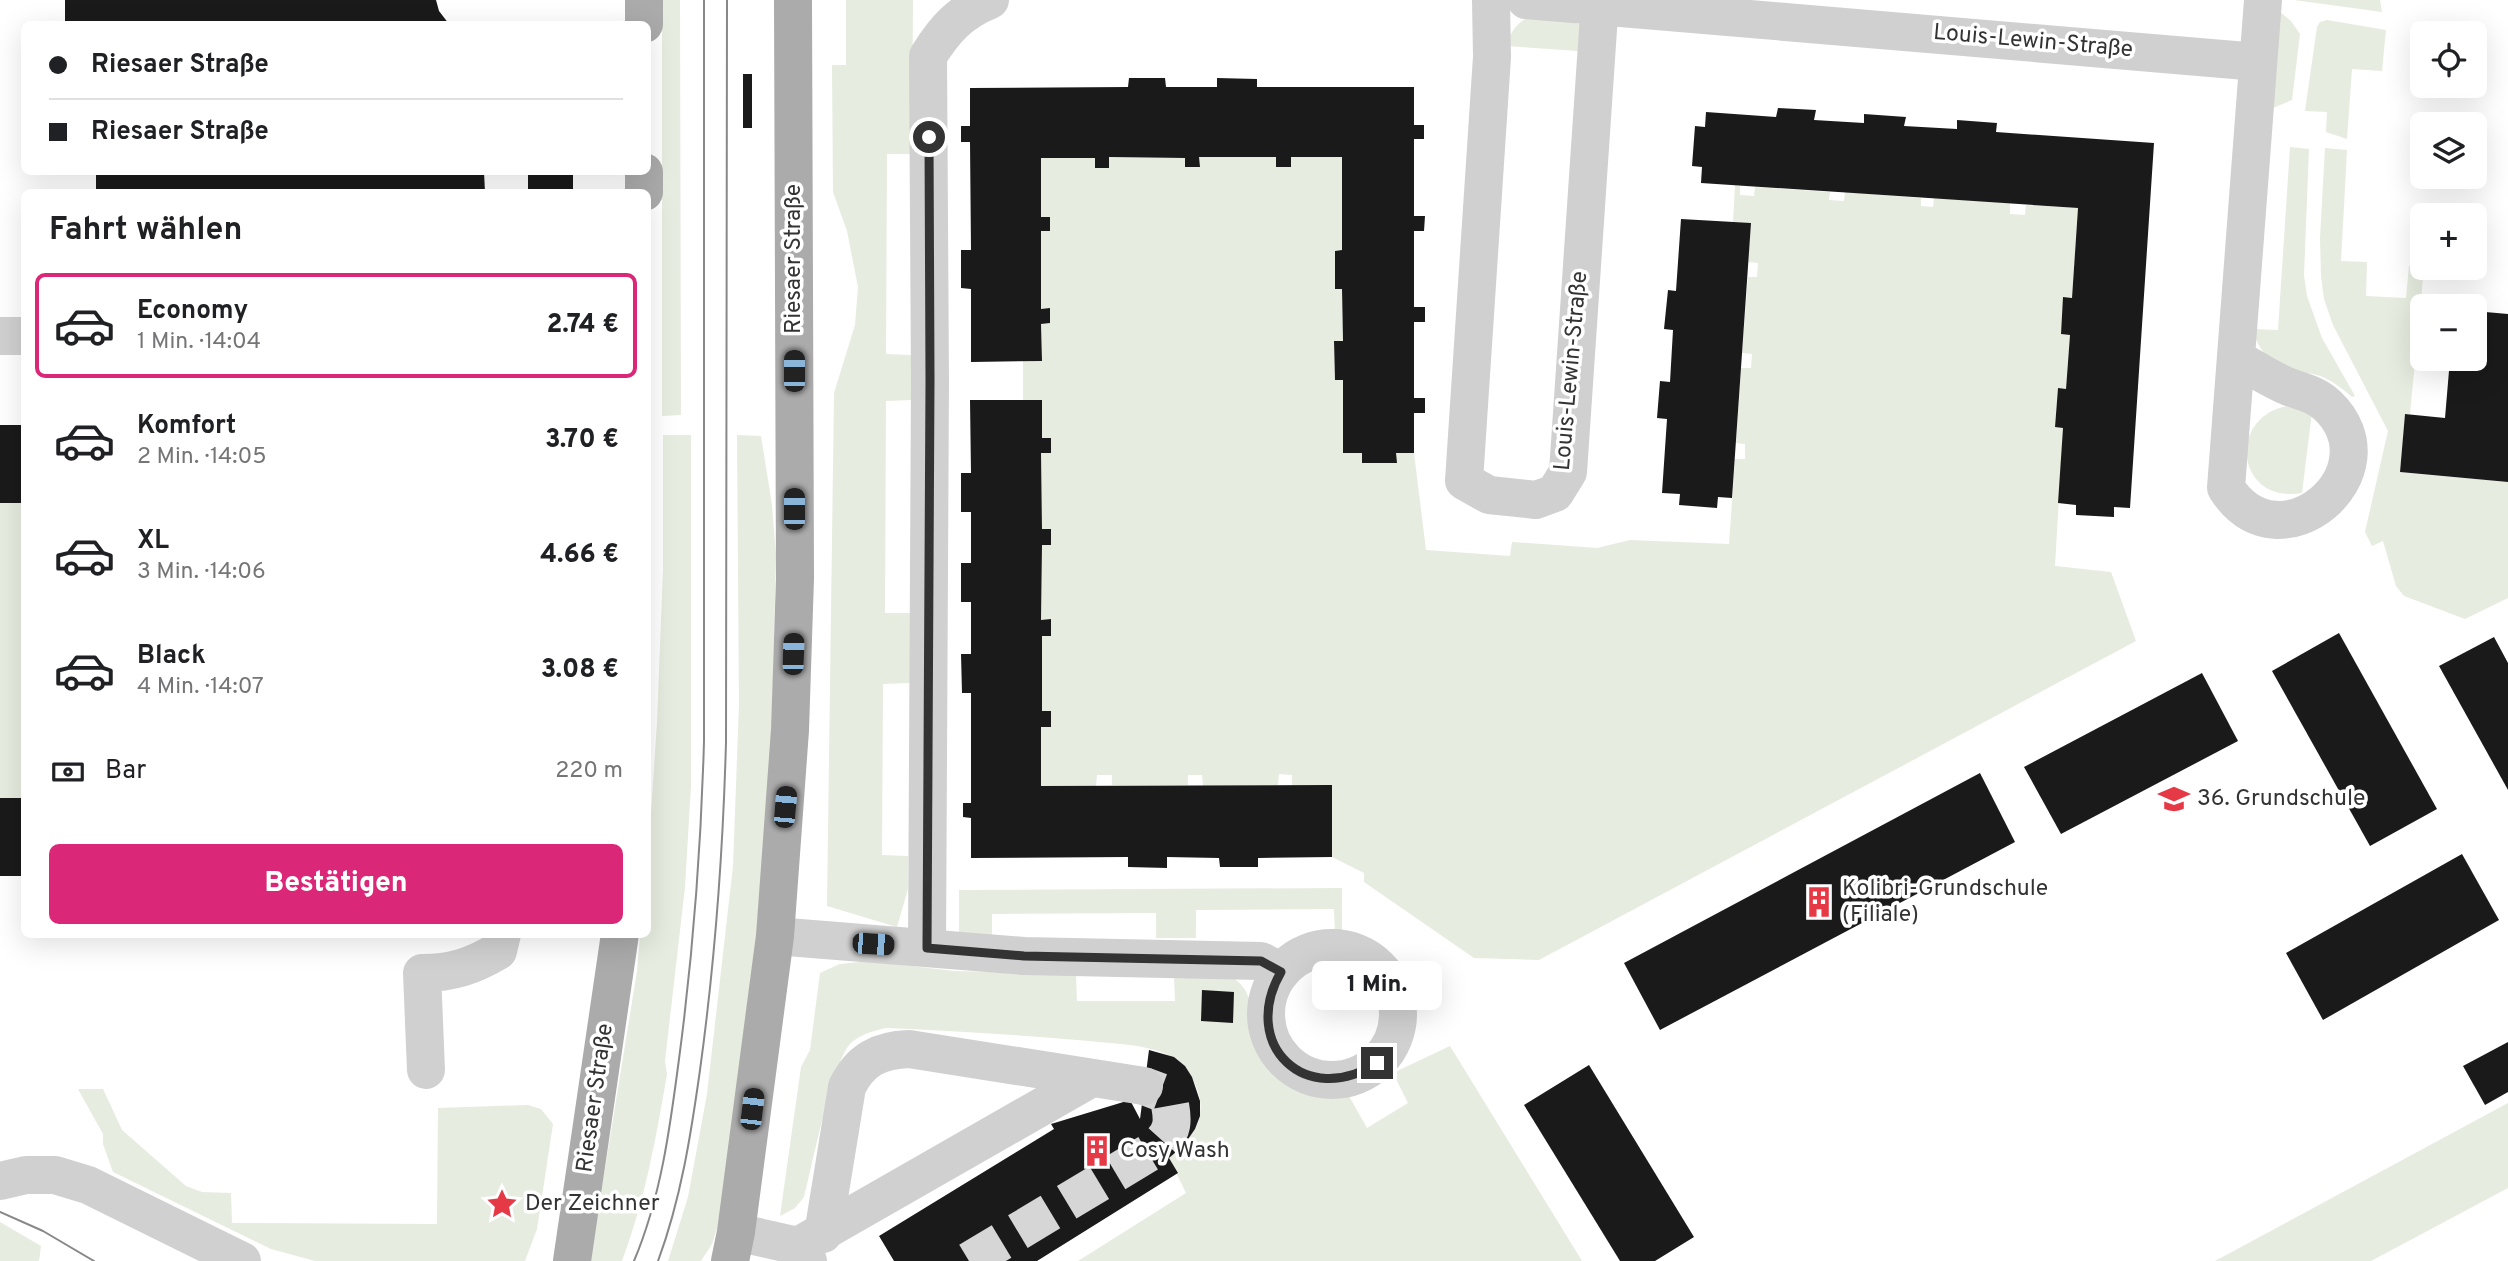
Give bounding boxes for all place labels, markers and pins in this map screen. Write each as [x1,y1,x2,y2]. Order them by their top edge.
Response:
school or university icon: 36. Grundschule [2157,782,2191,816]
place label: 36. Grundschule [2197,785,2365,814]
place label: Kolibri-Grundschule (Filiale) [1842,875,2048,930]
building icon: Kolibri-Grundschule (Filiale) [1802,885,1836,919]
building icon: Cosy Wash [1080,1134,1114,1168]
place label: Cosy Wash [1120,1137,1230,1166]
place icon: Der Zeichner [485,1187,519,1221]
place label: Der Zeichner [525,1190,660,1219]

